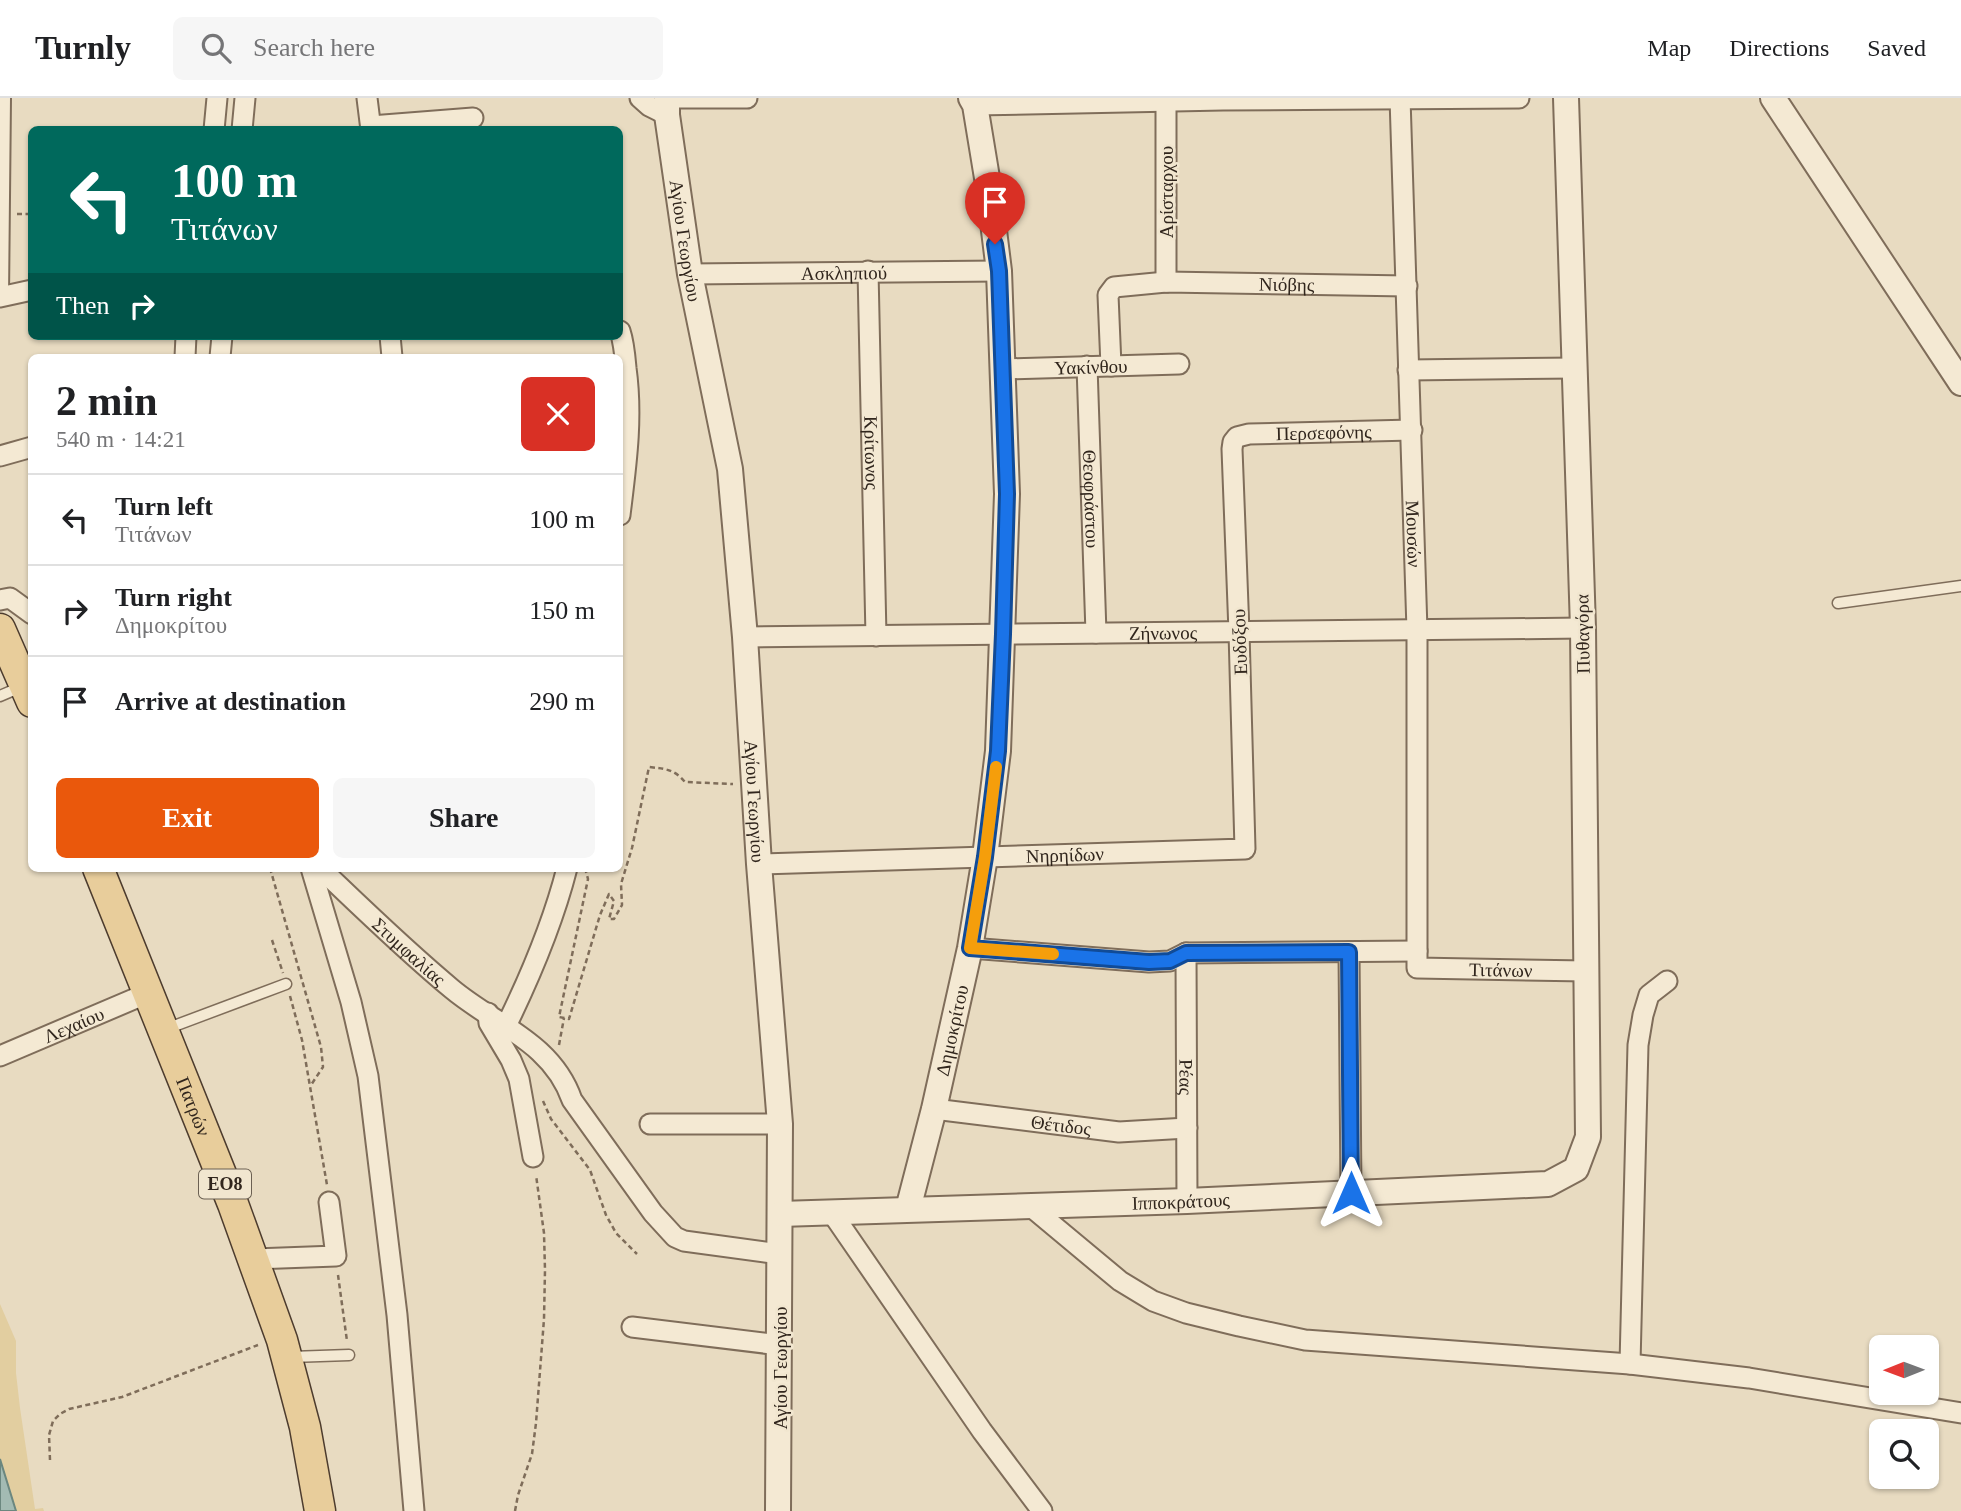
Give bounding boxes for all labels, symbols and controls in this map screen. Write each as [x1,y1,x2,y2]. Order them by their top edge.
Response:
search box [173,17,663,80]
icon: search [197,29,235,67]
text: Turnly [35,30,131,66]
text: Search here [253,33,375,62]
text: Map [1647,35,1691,61]
text: Directions [1729,35,1829,61]
text: Saved [1867,35,1926,61]
street label: Αρίσταρχου [1156,146,1177,238]
text: 100 m [171,153,298,208]
icon: left [56,154,147,245]
pin [965,172,1025,244]
street label: Αγίου Γεωργίου [665,178,705,304]
icon: arrive [976,183,1014,221]
text: Τιτάνων [171,211,278,247]
street label: Ασκληπιού [801,262,887,284]
street label: Νιόβης [1259,274,1315,295]
icon: right [123,287,161,325]
text: Then [56,291,109,320]
street label: Υακίνθου [1054,355,1128,379]
button: close [521,377,595,451]
text: 2 min [56,378,158,424]
street label: Κρίτωνος [860,416,883,491]
street label: Περσεφόνης [1275,421,1372,444]
text: 540 m · 14:21 [56,427,186,452]
street label: Θεοφράστου [1079,449,1103,548]
text: Turn left [115,492,213,521]
street label: Μουσών [1402,500,1425,568]
icon: left [56,501,94,539]
text: 100 m [529,505,595,534]
text: Τιτάνων [115,522,192,547]
text: Turn right [115,583,232,612]
icon: right [56,592,94,630]
street label: Πυθαγόρα [1571,594,1594,674]
text: 150 m [529,596,595,625]
street label: Ευδόξου [1228,609,1251,675]
text: Δημοκρίτου [115,613,227,638]
street label: Ζήνωνος [1129,622,1198,644]
icon: arrive [56,683,94,721]
text: Arrive at destination [115,687,346,716]
text: 290 m [529,687,595,716]
street label: Αγίου Γεωργίου [740,739,769,863]
button: Exit [56,778,319,858]
button: Share [333,778,595,858]
street label: Νηρηίδων [1025,843,1105,867]
street label: Στυμφαλίας [368,914,450,990]
street label: Τιτάνων [1469,959,1533,981]
street label: Δημοκρίτου [932,983,972,1078]
street label: Λεχαίου [40,1003,107,1047]
street label: Ρέας [1175,1059,1197,1096]
street label: Πατρών [172,1074,215,1140]
street label: Θέτιδος [1030,1111,1093,1139]
position arrow [1314,1156,1388,1230]
road number: ΕΟ8 [199,1170,251,1198]
street label: Ιπποκράτους [1131,1189,1231,1214]
street label: Αγίου Γεωργίου [770,1307,791,1429]
north arrow [1869,1335,1939,1405]
map controls [1869,1335,1939,1489]
button: search [1869,1419,1939,1489]

